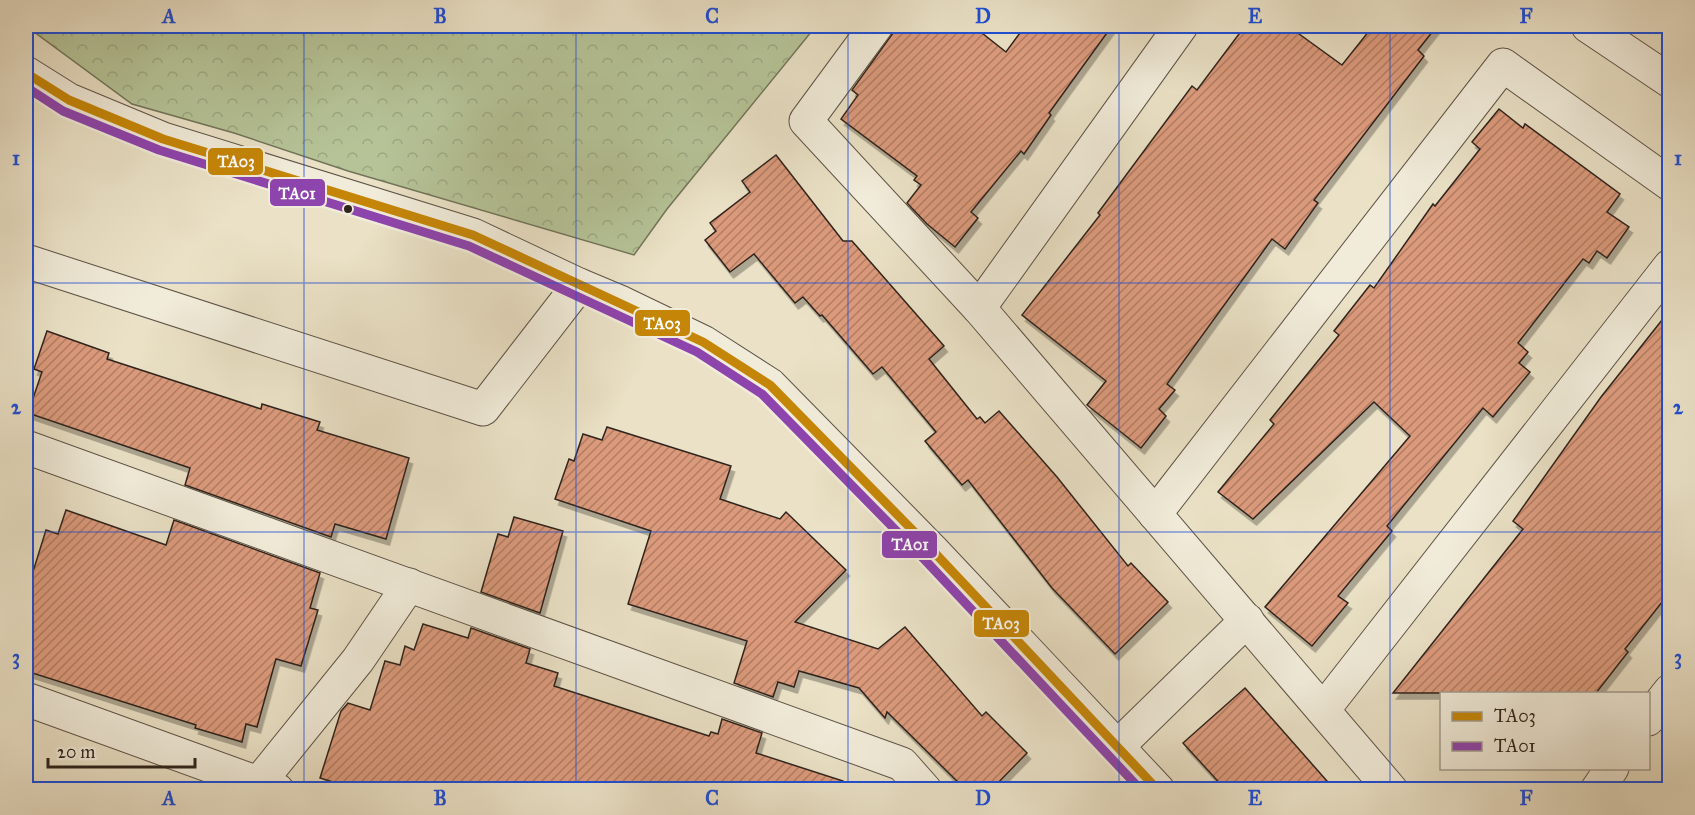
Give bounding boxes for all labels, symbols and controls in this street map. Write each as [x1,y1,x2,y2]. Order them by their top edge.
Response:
text: A [160,4,176,28]
text: B [433,4,447,28]
text: C [705,4,719,28]
text: D [975,4,991,28]
text: E [1248,4,1263,28]
text: F [1519,4,1533,28]
text: 1 [12,146,20,170]
text: 1 [1674,146,1682,170]
line badge: TA03 [207,147,264,176]
text: TA03 [216,152,255,172]
line badge: TA01 [269,178,326,207]
text: TA01 [278,184,316,203]
unlabelled marker [342,203,354,215]
line badge: TA03 [634,309,691,337]
text: TA03 [642,314,681,334]
text: 2 [11,395,22,419]
text: 2 [1673,395,1684,419]
line badge: TA01 [881,530,938,559]
text: TA01 [891,535,929,554]
line badge: TA03 [973,609,1030,638]
text: TA03 [981,614,1020,634]
text: 3 [12,645,20,670]
text: 3 [1674,645,1682,670]
legend [1440,692,1650,770]
text: TA03 [1494,705,1536,727]
scale bar [48,731,195,769]
text: TA01 [1494,735,1536,757]
text: 20 m [57,741,95,763]
text: A [160,786,176,810]
text: B [433,786,447,810]
text: C [705,786,719,810]
text: D [975,786,991,810]
text: E [1248,786,1263,810]
text: F [1519,786,1533,810]

